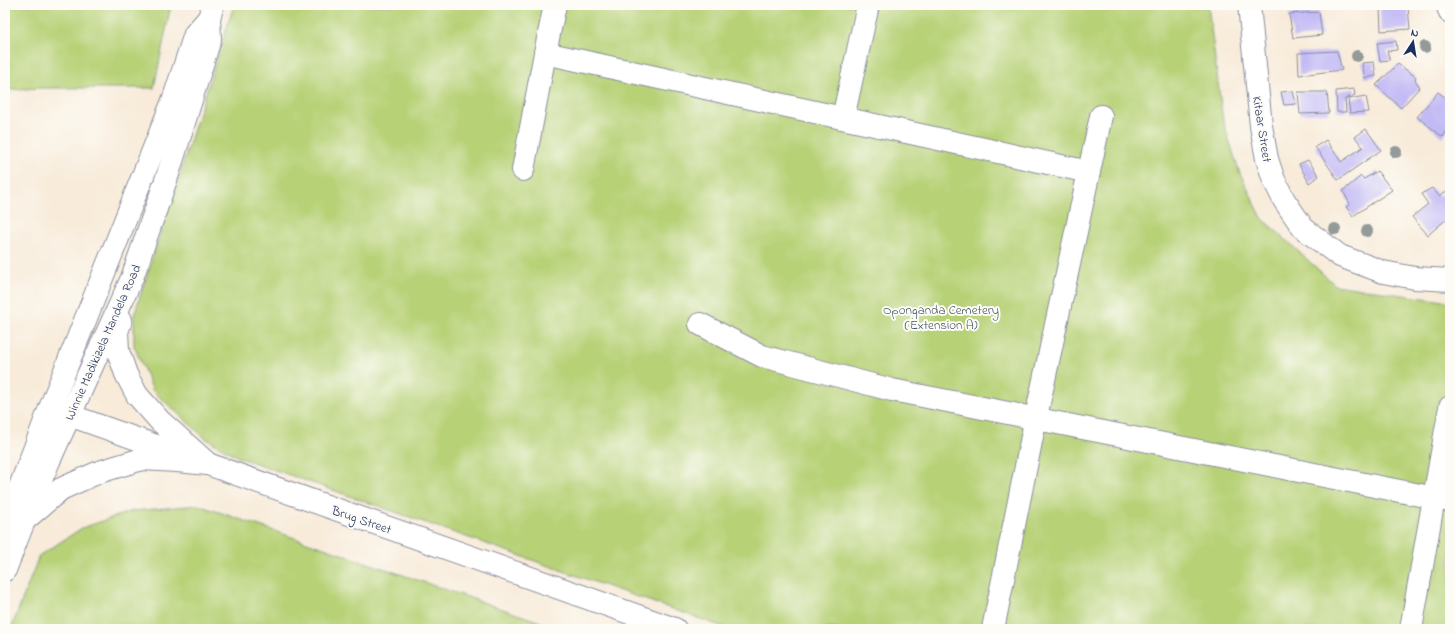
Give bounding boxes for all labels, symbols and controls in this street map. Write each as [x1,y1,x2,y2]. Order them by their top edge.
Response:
north arrow [1393,22,1433,62]
text: N [1410,25,1420,42]
street label: Kitaar Street [1247,95,1276,164]
street label: Winnie Madikizela Mandela Road [60,261,147,424]
park label: Oponganda Cemetery (Extension A) [883,301,999,335]
street label: Brug Street [328,501,395,541]

